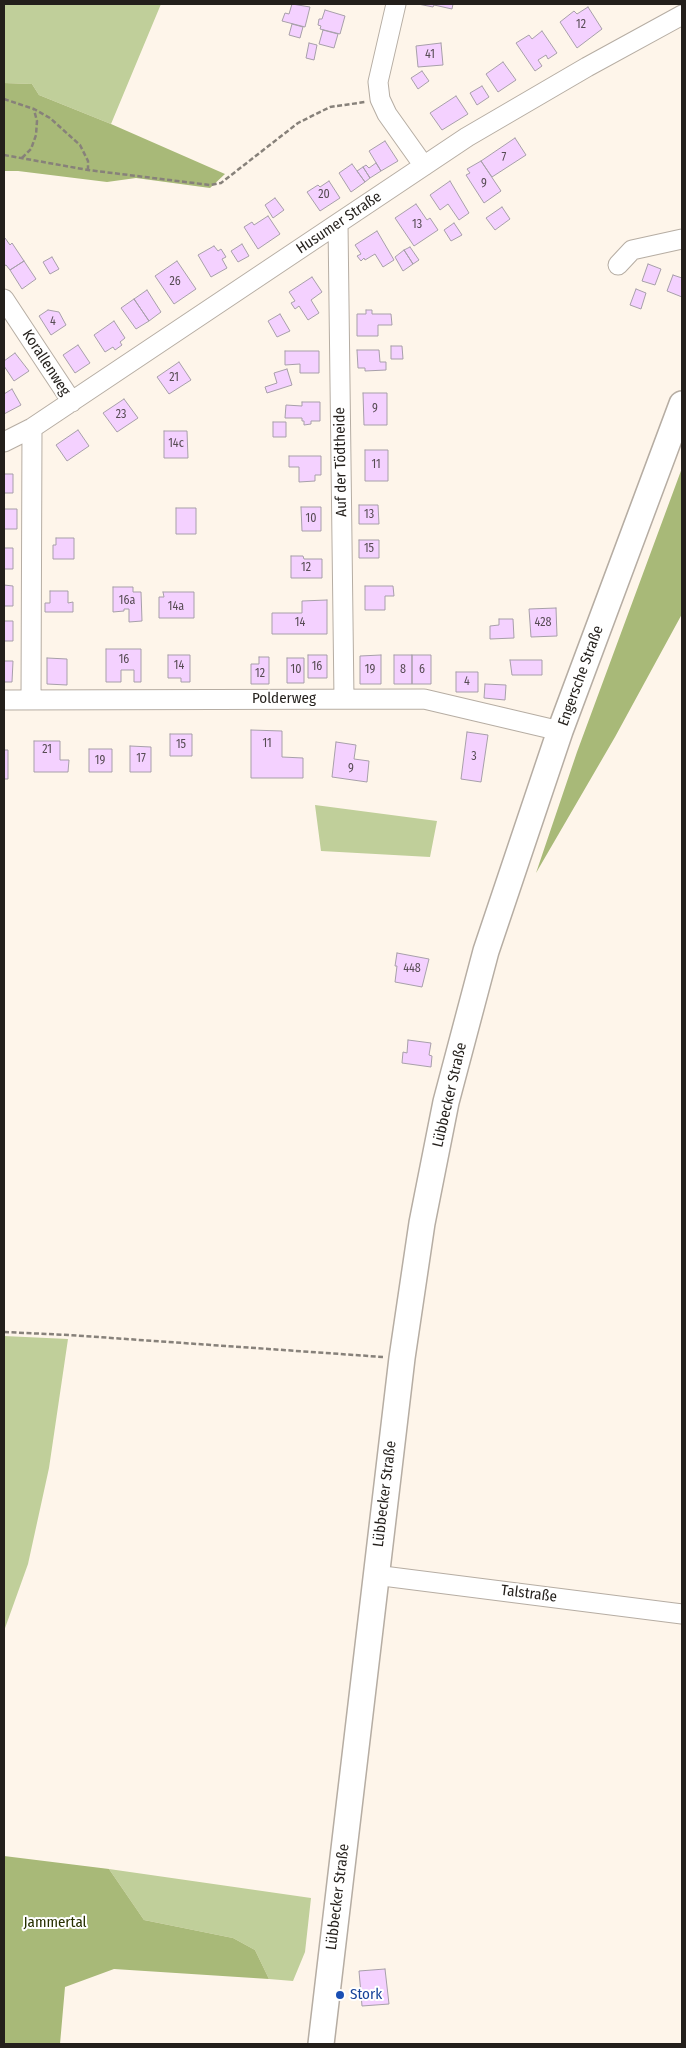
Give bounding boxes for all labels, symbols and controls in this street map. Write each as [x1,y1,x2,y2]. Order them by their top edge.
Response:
house number: 12 [576,18,586,32]
house number: 41 [425,48,435,62]
house number: 7 [502,151,506,165]
house number: 9 [481,177,487,191]
street label: Husumer Straße [293,188,385,258]
house number: 20 [318,188,330,202]
house number: 13 [412,218,422,232]
house number: 26 [169,275,181,289]
house number: 4 [50,315,56,329]
street label: Korallenweg [18,327,74,399]
house number: 21 [169,371,179,385]
house number: 9 [372,402,378,416]
street label: Auf der Tödtheide [331,407,351,517]
house number: 23 [116,408,126,422]
house number: 14c [168,437,184,451]
house number: 11 [371,458,381,472]
house number: 13 [364,508,374,522]
house number: 10 [306,512,316,526]
house number: 15 [364,542,374,556]
house number: 12 [301,561,311,575]
house number: 16a [119,594,135,608]
house number: 14a [168,600,184,614]
house number: 14 [295,616,305,630]
house number: 428 [535,616,551,630]
street label: Engersche Straße [554,623,608,729]
house number: 16 [119,653,129,667]
house number: 14 [174,659,184,673]
house number: 16 [312,660,322,674]
house number: 10 [291,663,301,677]
house number: 19 [365,663,375,677]
house number: 8 [400,663,406,677]
house number: 6 [419,663,425,677]
house number: 12 [255,667,265,681]
house number: 4 [464,675,470,689]
street label: Polderweg [252,690,316,708]
house number: 11 [262,737,272,751]
house number: 15 [176,738,186,752]
house number: 21 [42,743,52,757]
house number: 3 [471,750,477,764]
house number: 17 [136,752,146,766]
house number: 19 [95,754,105,768]
house number: 9 [348,762,354,776]
house number: 448 [403,962,421,976]
street label: Lübbecker Straße [429,1041,471,1149]
street label: Lübbecker Straße [370,1440,400,1548]
street label: Talstraße [500,1582,558,1606]
street label: Lübbecker Straße [323,1843,353,1951]
park label: Jammertal [23,1914,87,1932]
place label: Stork [350,1986,382,2004]
marker: Stork [334,1989,346,2001]

